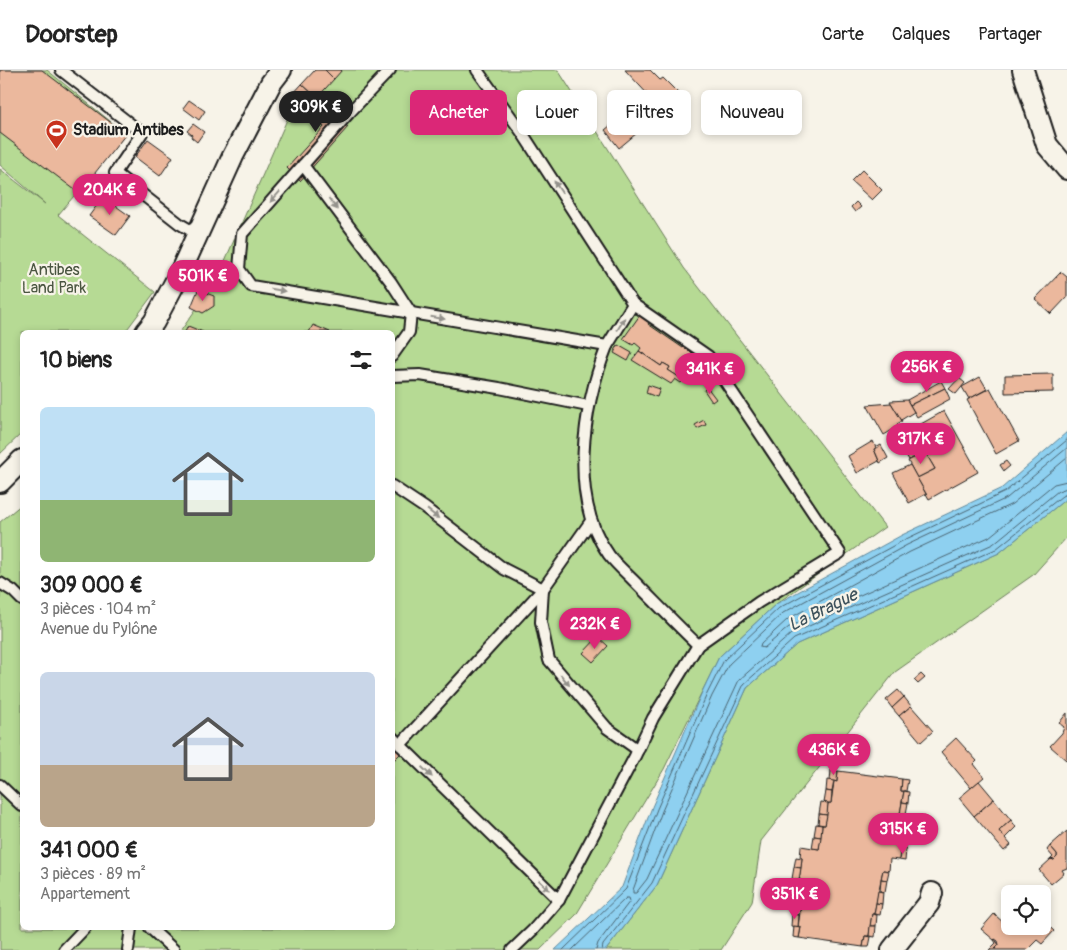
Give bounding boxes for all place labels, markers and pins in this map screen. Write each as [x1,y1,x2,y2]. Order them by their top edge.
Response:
pin: 309K € [275,90,357,133]
sports icon: Stadium Antibes [45,118,69,149]
place label: Stadium Antibes [73,120,184,140]
pin: 204K € [69,174,151,216]
pin: 501K € [162,260,244,302]
pin: 256K € [886,350,968,393]
pin: 341K € [669,352,751,395]
pin: 317K € [880,422,962,465]
pin: 232K € [554,608,636,650]
pin: 436K € [793,734,875,776]
pin: 315K € [862,812,944,855]
pin: 351K € [754,878,836,920]

